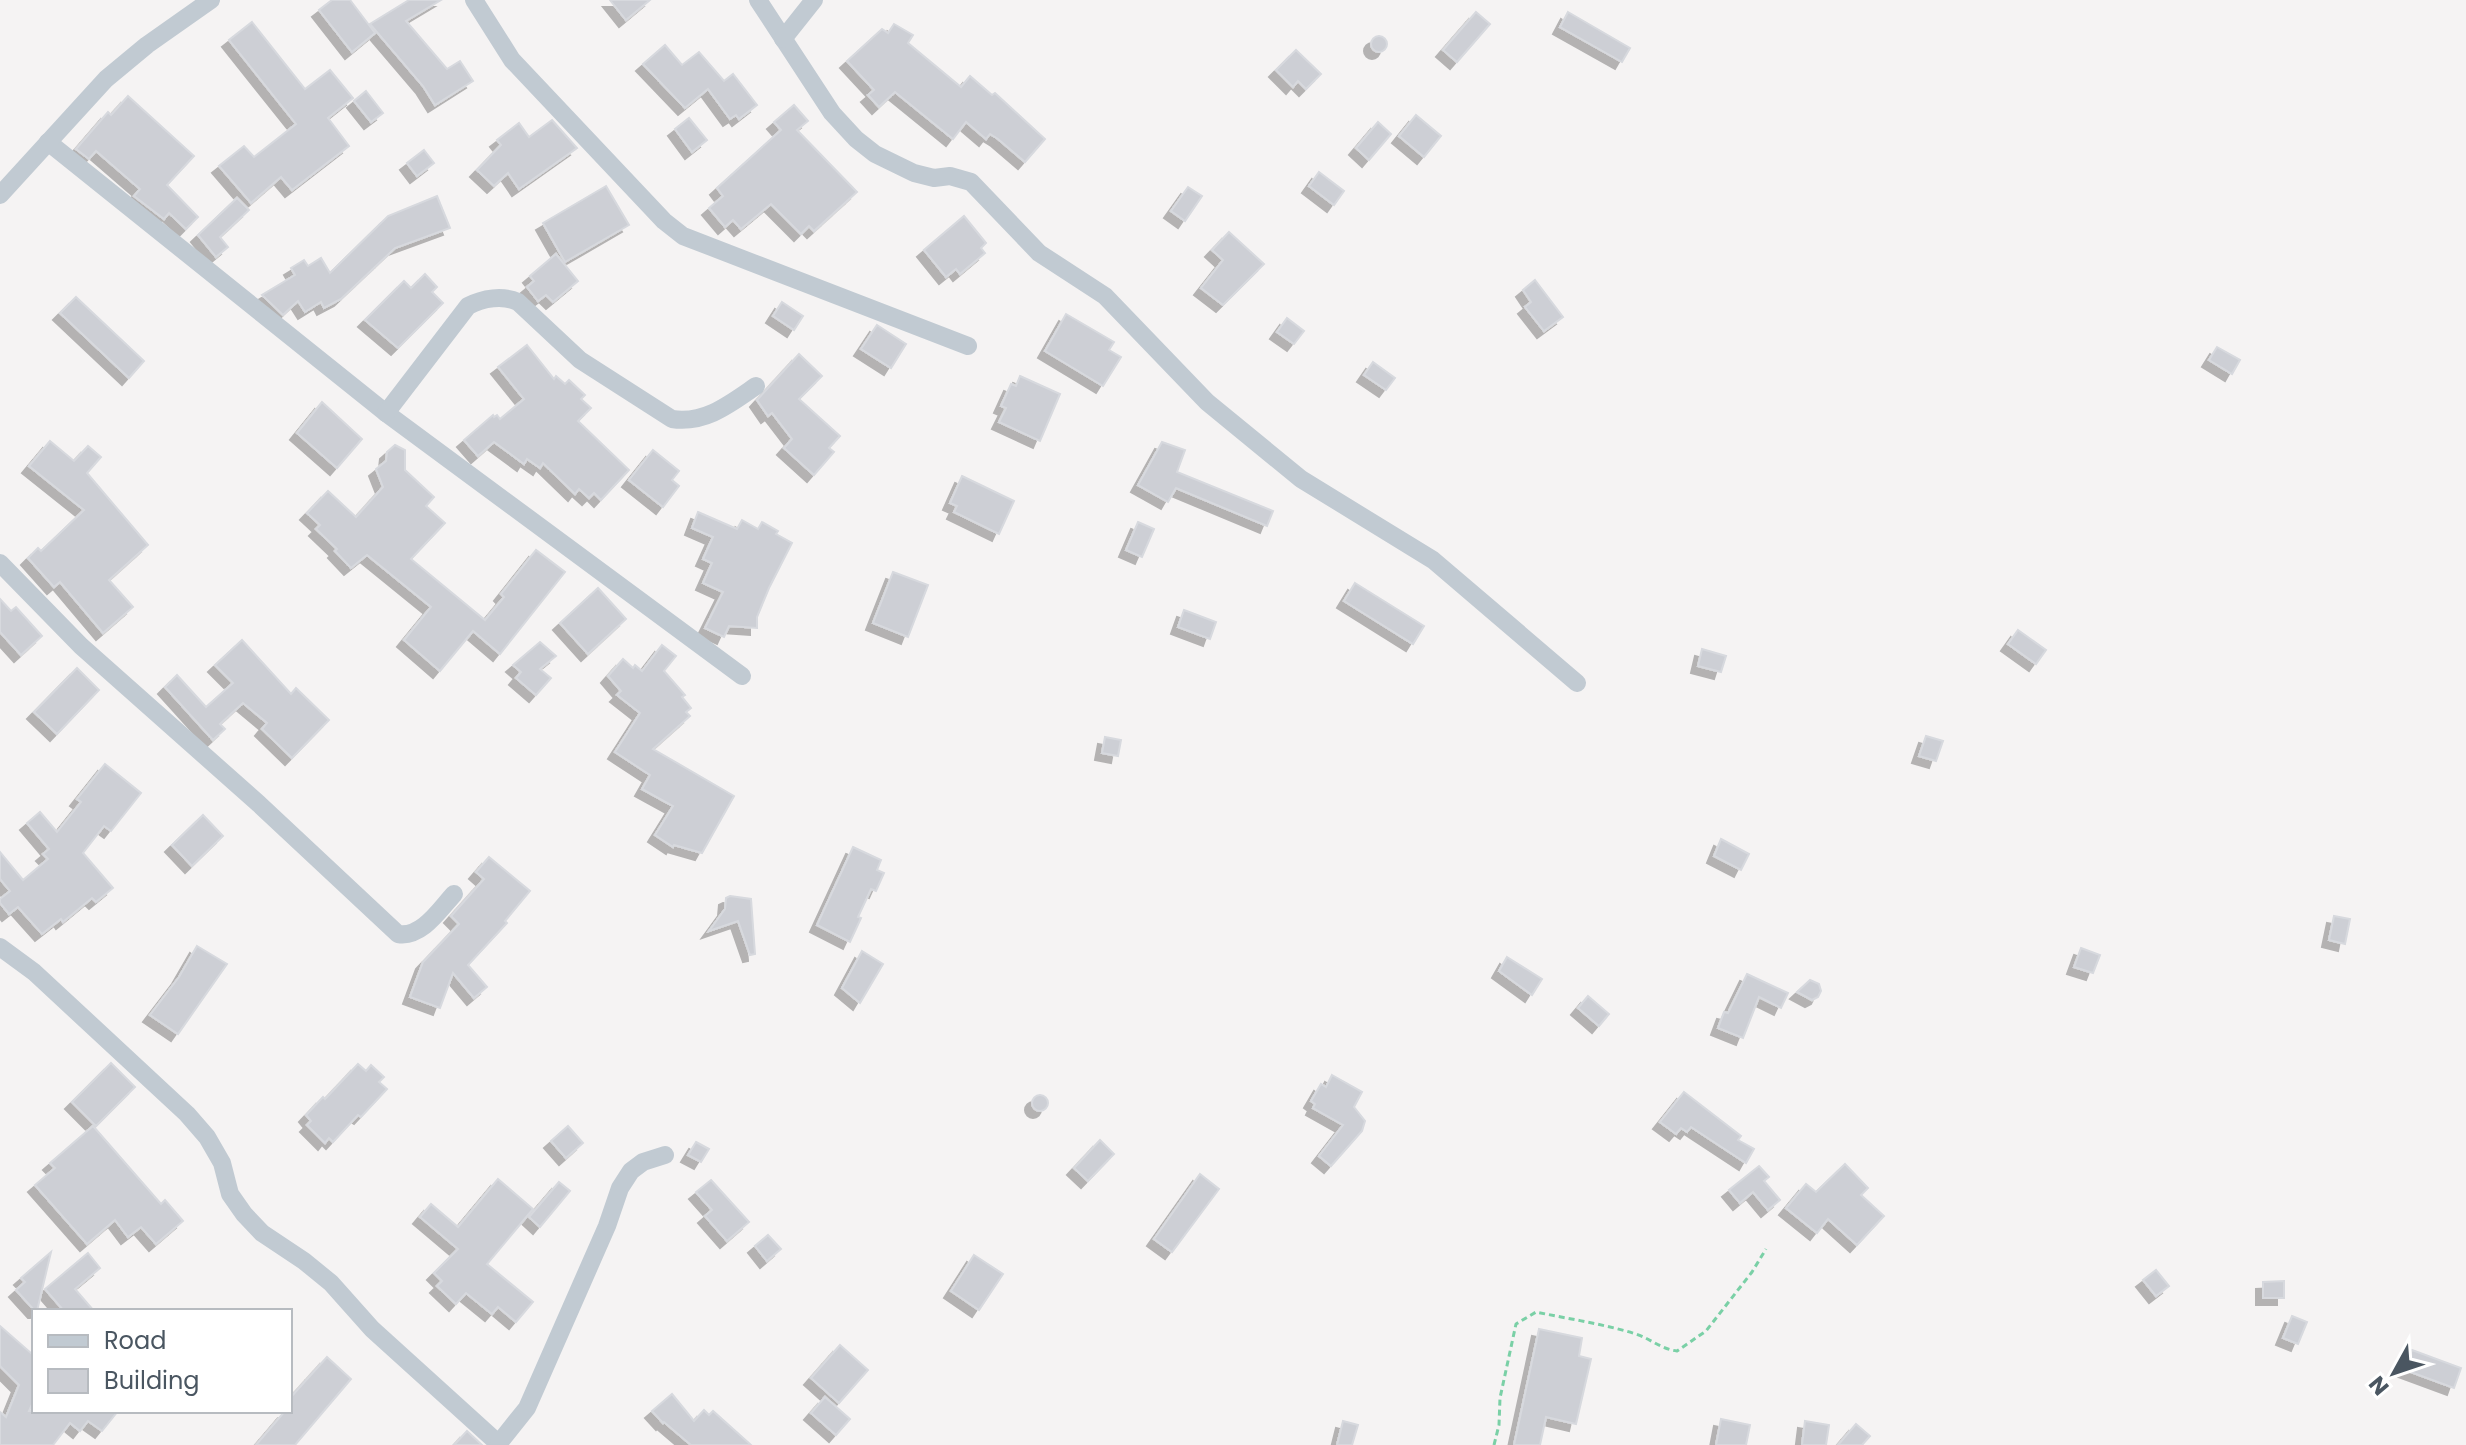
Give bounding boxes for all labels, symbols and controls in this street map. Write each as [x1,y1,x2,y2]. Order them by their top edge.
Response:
legend [32,1309,292,1413]
text: Road [104,1324,166,1357]
north arrow [2354,1333,2434,1413]
text: Building [104,1364,200,1397]
text: N [2362,1369,2396,1402]

